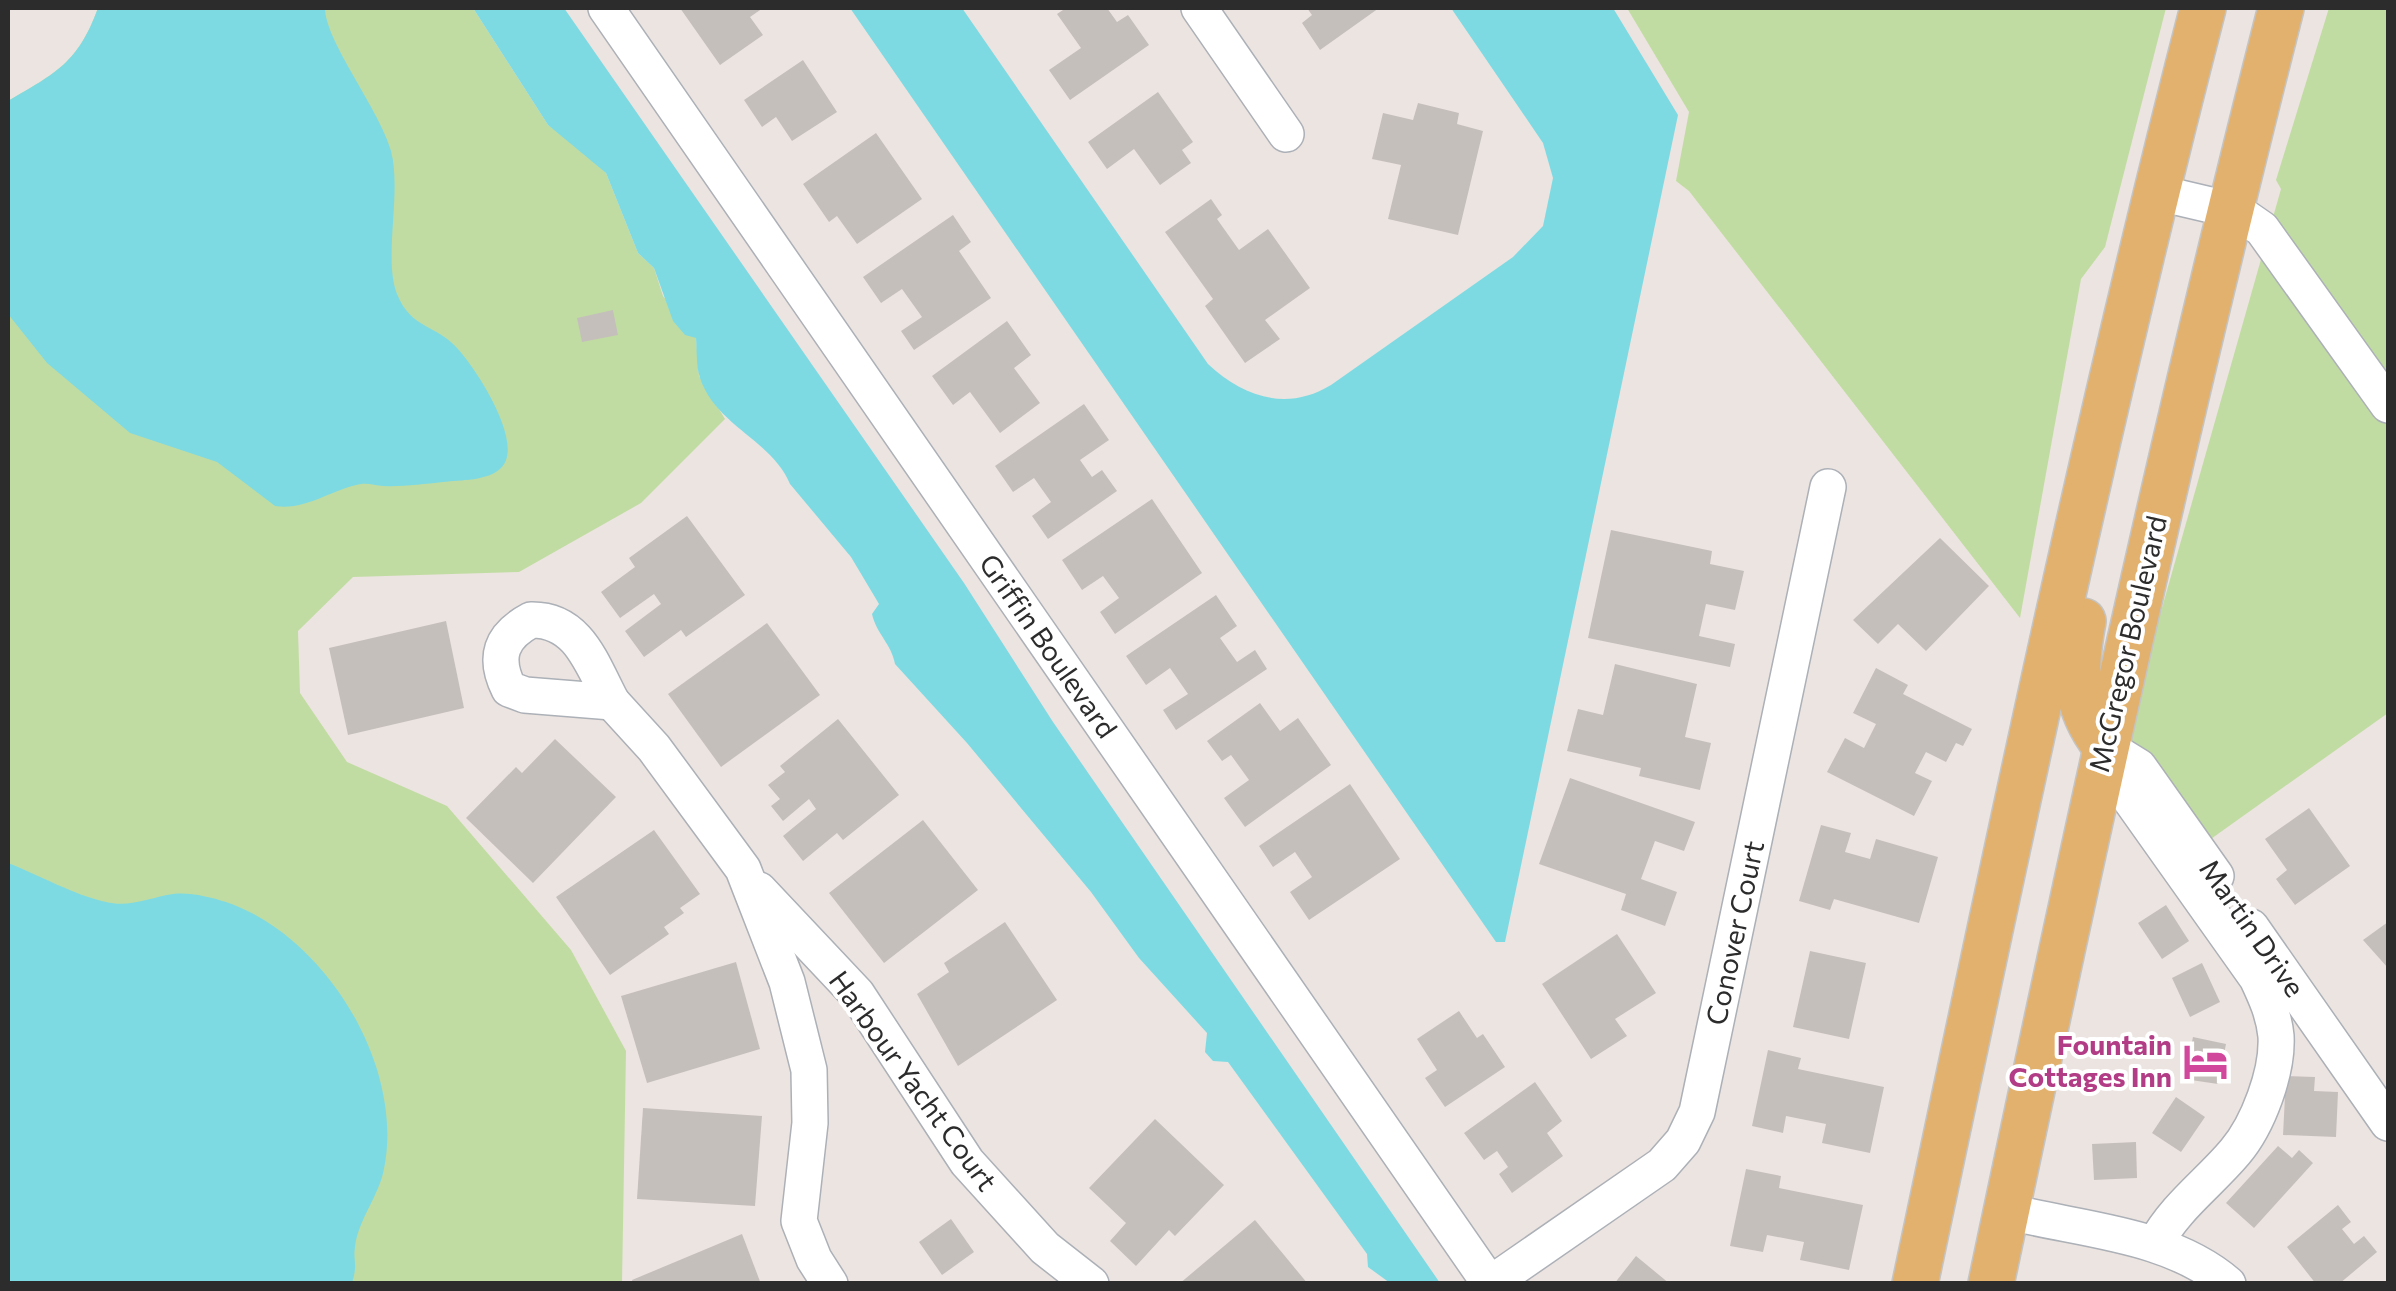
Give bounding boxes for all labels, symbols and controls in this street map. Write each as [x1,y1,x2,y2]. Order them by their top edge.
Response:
street label: McGregor Boulevard [2081,512,2173,775]
street label: Griffin Boulevard [973,547,1125,744]
street label: Conover Court [1698,838,1770,1028]
street label: Martin Drive [2193,852,2313,1003]
street label: Harbour Yacht Court [823,964,1005,1197]
place label: Fountain Cottages Inn [2008,1027,2172,1093]
hotel icon: Fountain Cottages Inn [2181,1037,2229,1085]

